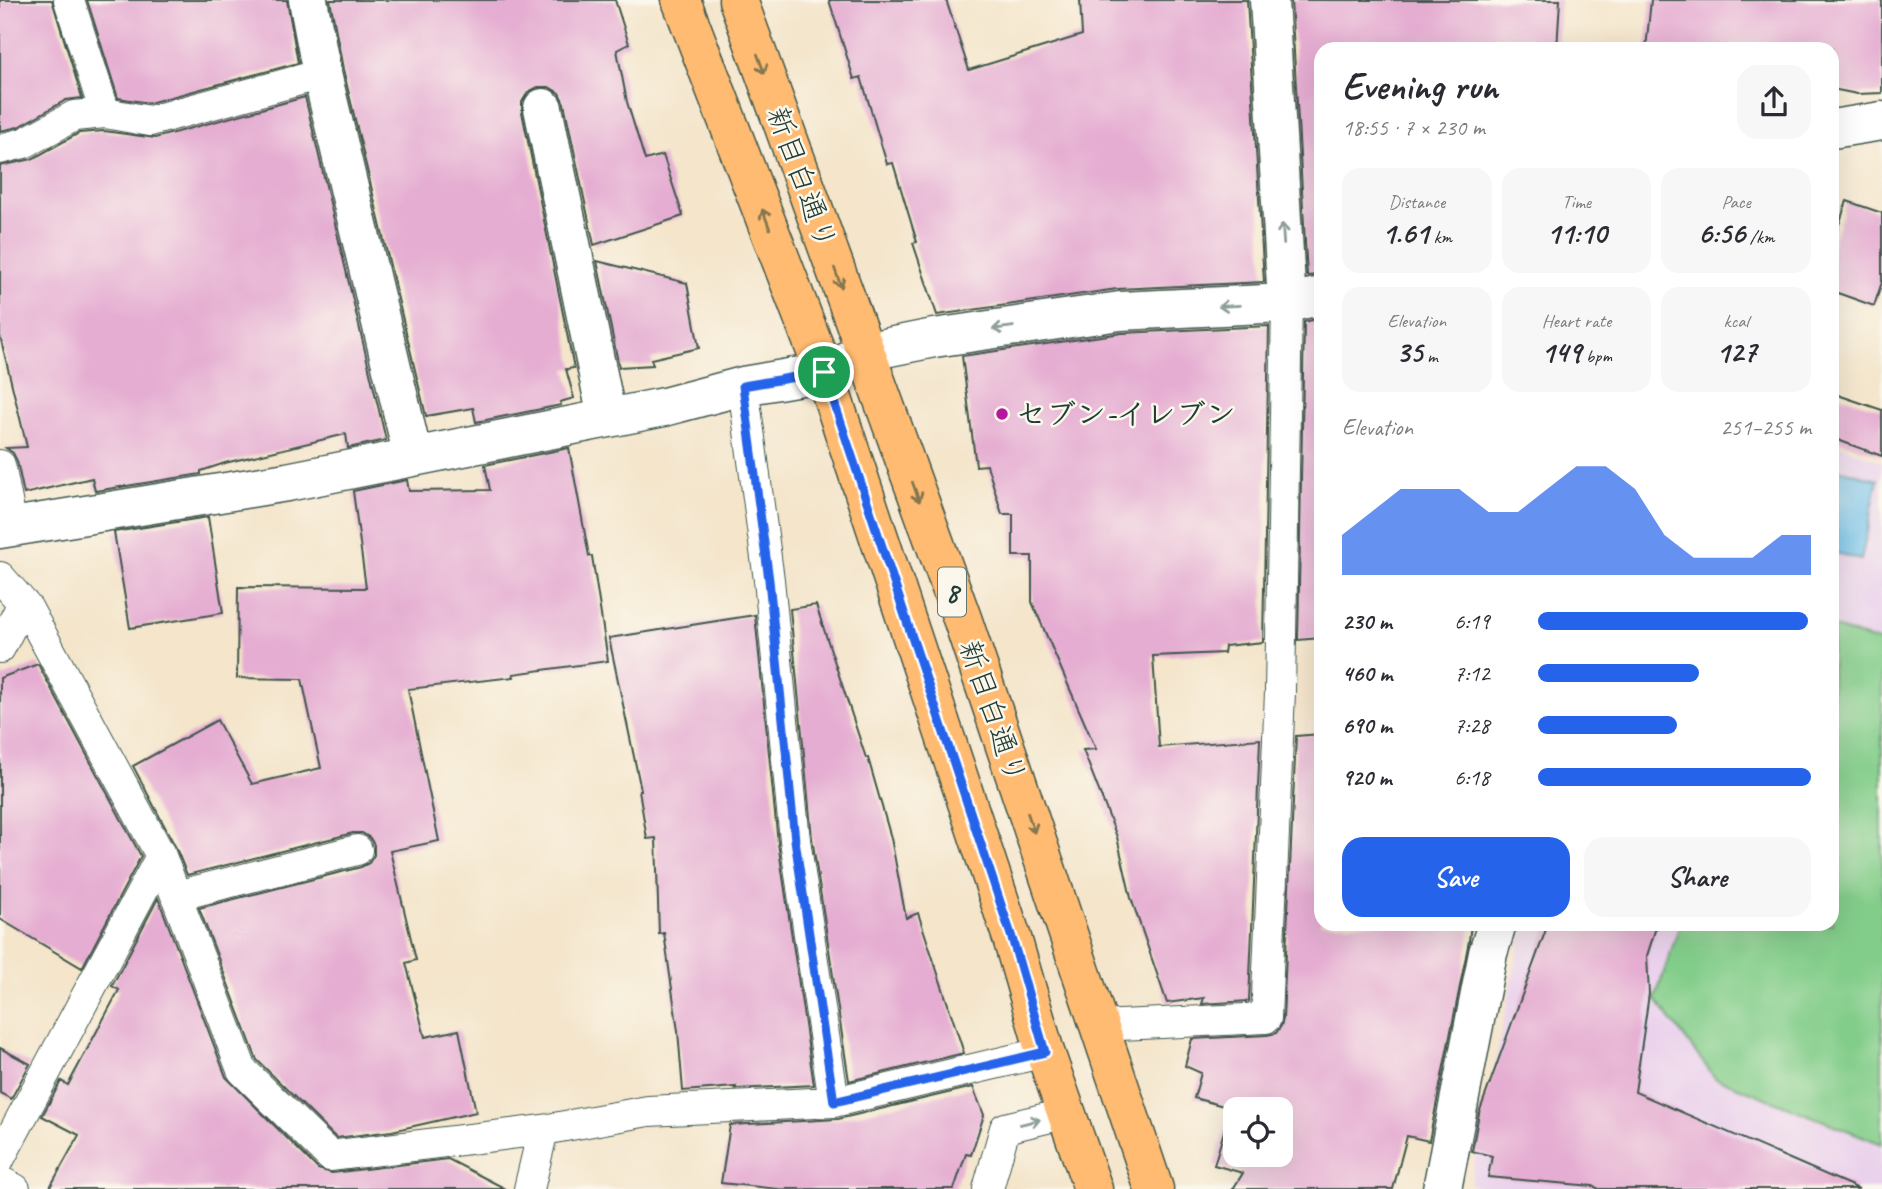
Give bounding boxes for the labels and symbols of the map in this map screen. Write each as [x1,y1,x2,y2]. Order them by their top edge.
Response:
one-way arrow [756,53,768,75]
street label: 新目白通り [758,101,846,255]
one-way arrow [758,209,771,231]
one-way arrow [1276,224,1289,246]
one-way arrow [833,267,845,289]
one-way arrow [1218,299,1241,312]
one-way arrow [992,322,1015,335]
pin [794,342,854,402]
place label: セブン-イレブン [1016,395,1236,433]
marker: セブン-イレブン [994,406,1010,422]
one-way arrow [910,481,923,503]
road number: 8 [938,568,966,616]
street label: 新目白通り [951,635,1035,789]
one-way arrow [1026,811,1038,833]
one-way arrow [1018,1115,1040,1128]

